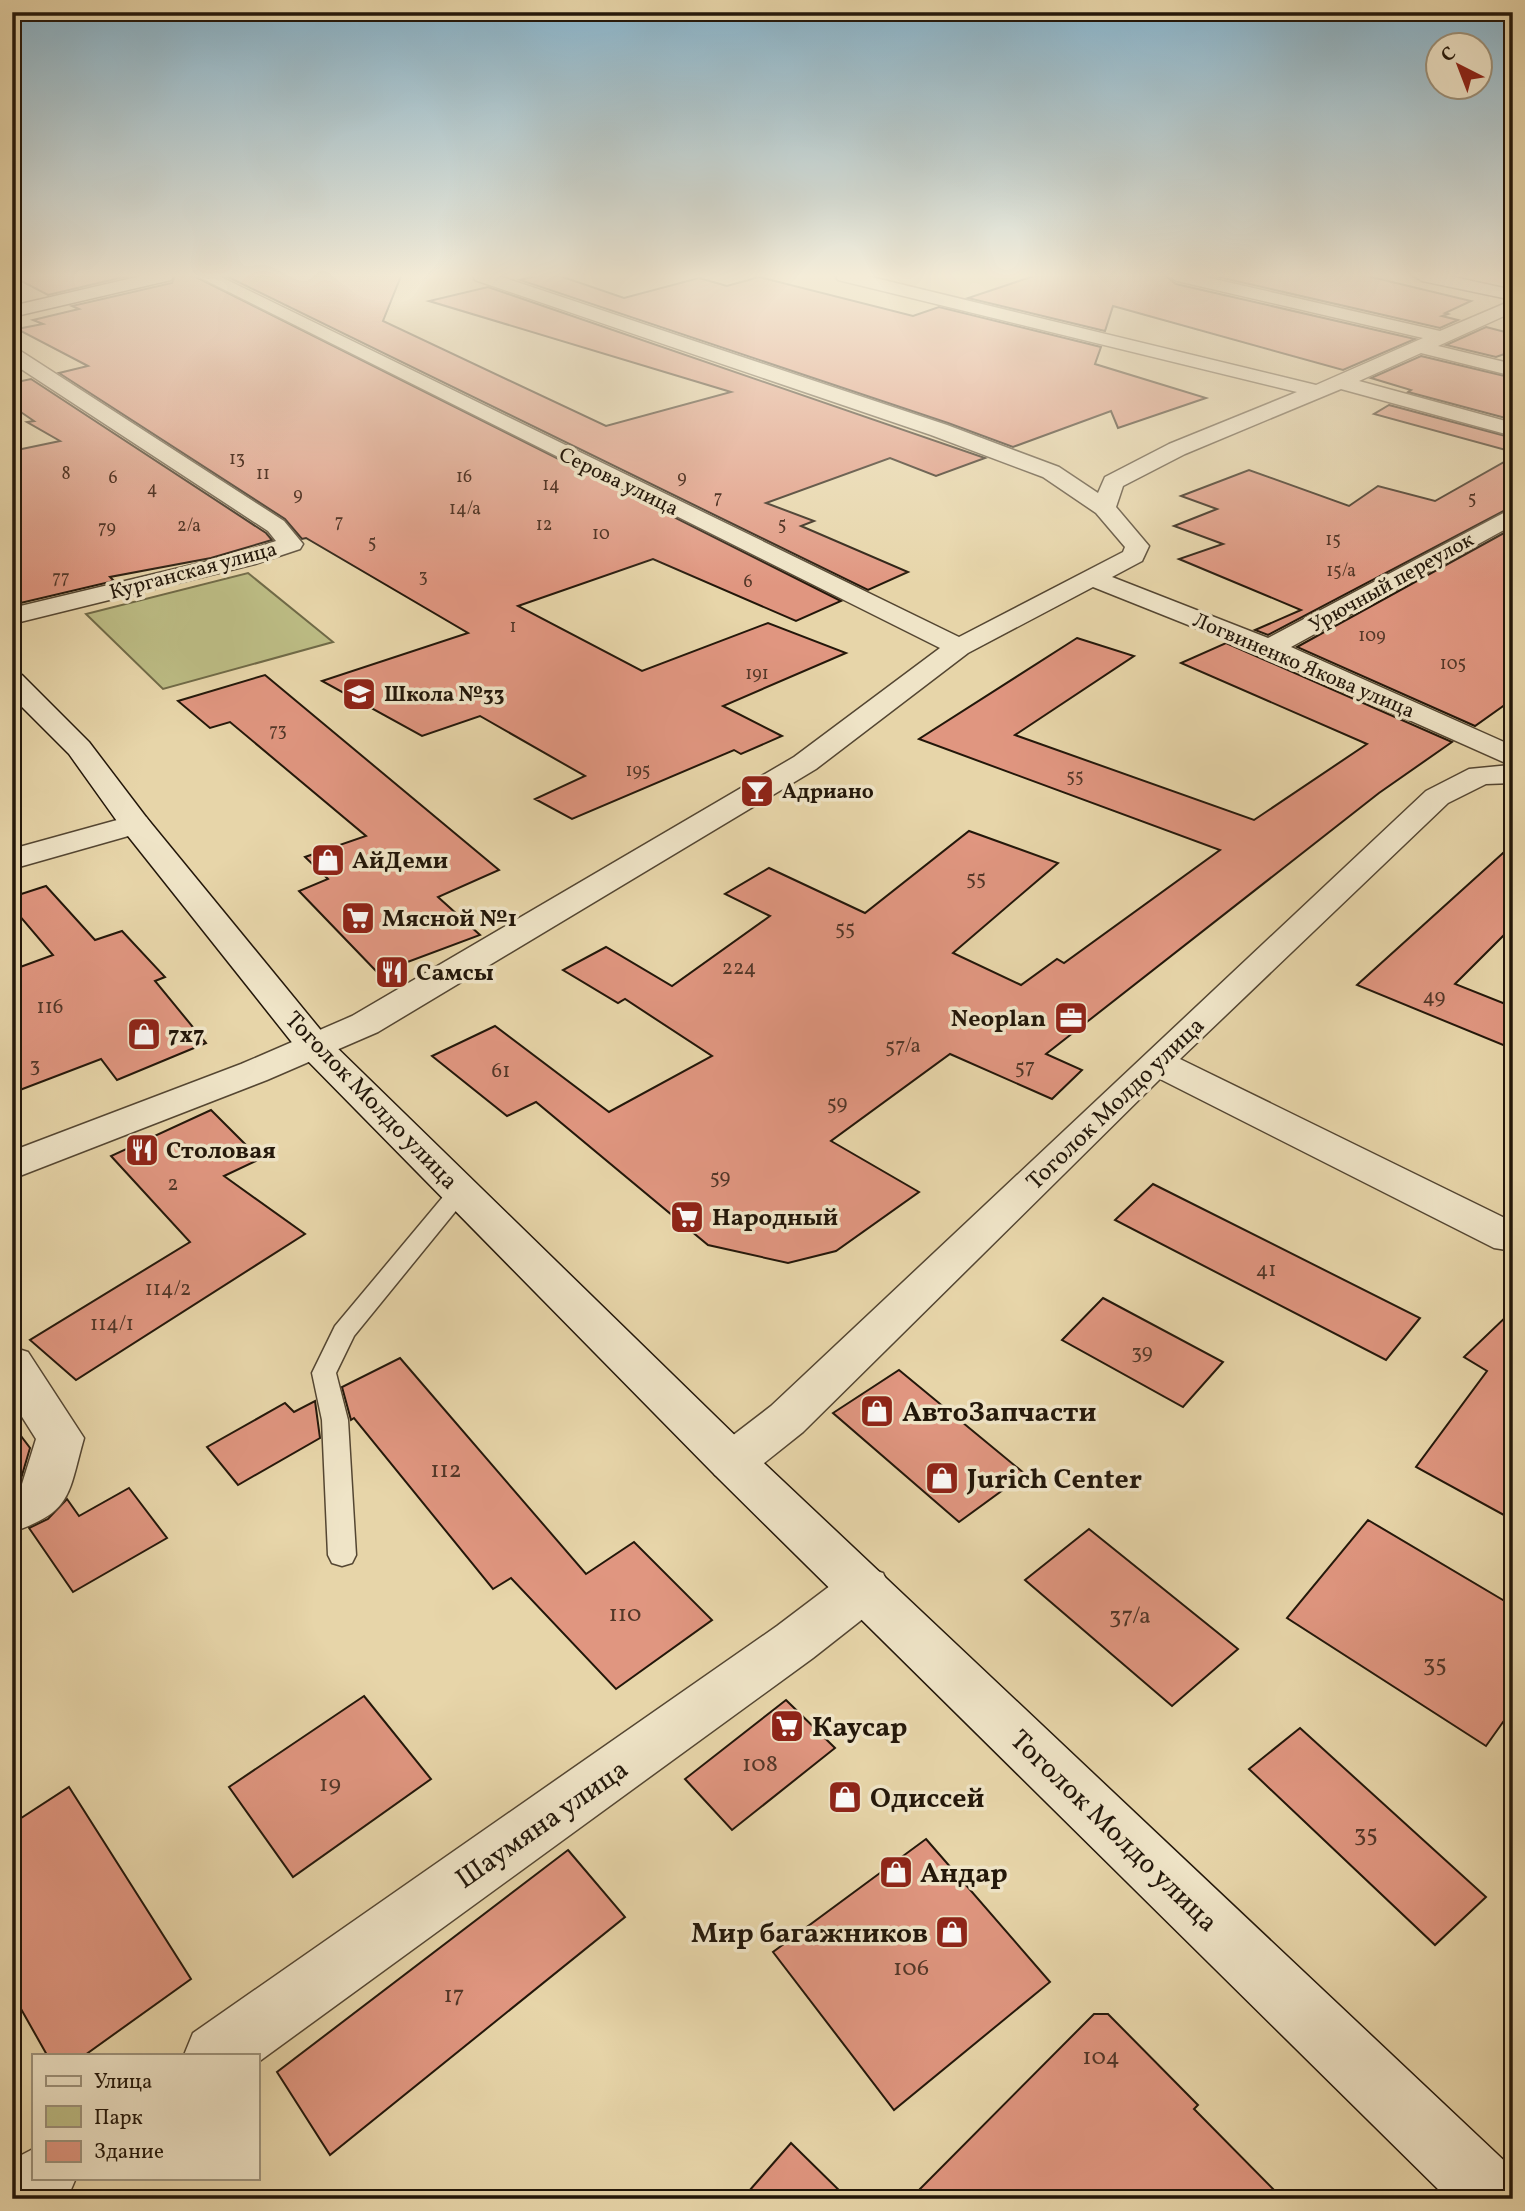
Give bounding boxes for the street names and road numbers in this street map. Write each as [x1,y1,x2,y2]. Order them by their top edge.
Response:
street label: Серова улица [554,441,683,524]
street label: Урючный переулок [1304,526,1479,641]
street label: Курганская улица [106,535,281,608]
street label: Логвиненко Якова улица [1188,606,1419,726]
street label: Тоголок Молдо улица [276,1004,465,1198]
street label: Тоголок Молдо улица [1019,1010,1213,1199]
street label: Тоголок Молдо улица [1000,1722,1226,1942]
street label: Шаумяна улица [448,1751,637,1899]

